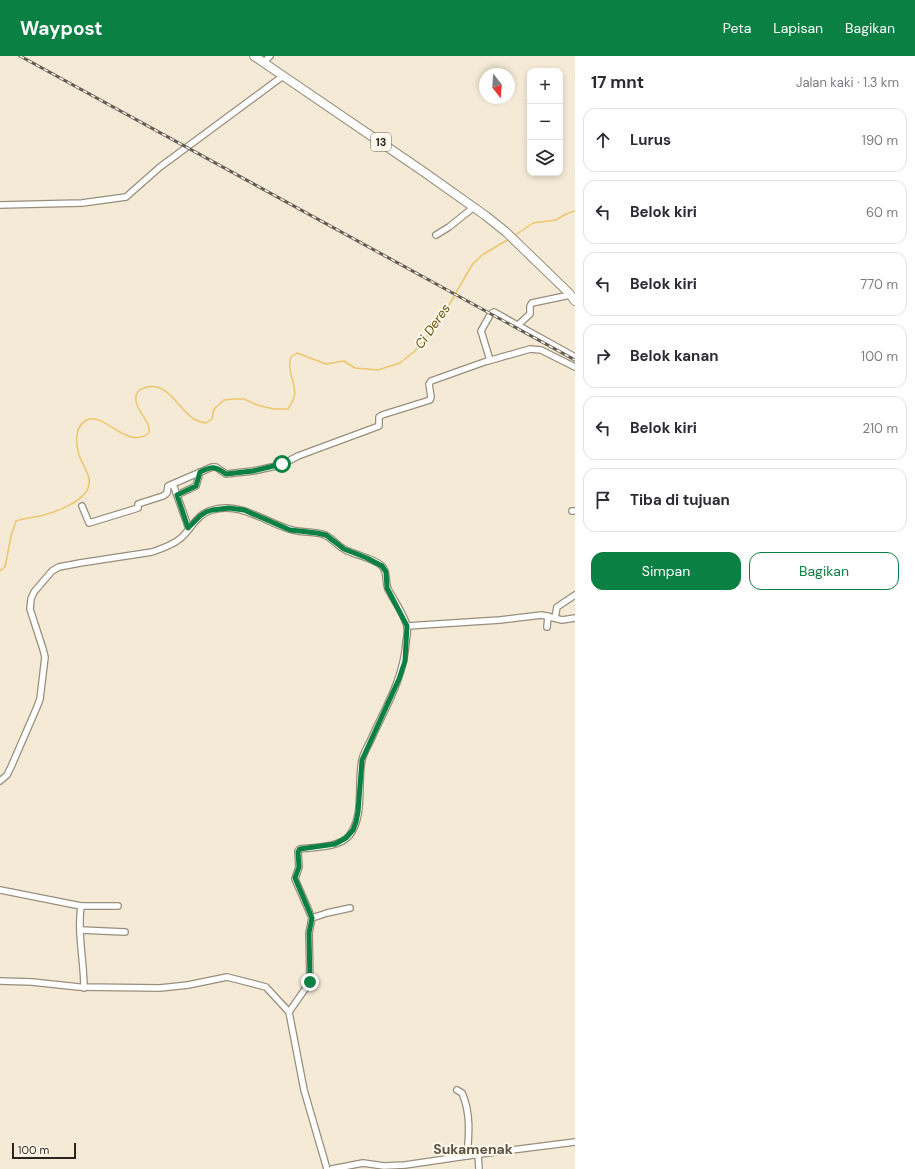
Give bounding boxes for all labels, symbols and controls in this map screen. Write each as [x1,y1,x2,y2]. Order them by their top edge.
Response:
text: Waypost [20,16,103,41]
text: Peta [723,19,751,37]
text: Lapisan [773,19,823,37]
text: Bagikan [845,19,895,37]
north arrow [479,68,515,104]
map controls [527,68,563,176]
button: + [527,68,563,104]
text: 17 mnt [591,71,644,93]
text: Jalan kaki · 1.3 km [796,74,899,91]
button: − [527,104,563,140]
icon: ahead [592,129,614,151]
text: Lurus [630,130,671,150]
text: 190 m [862,132,898,149]
road number: 13 [371,133,391,151]
button: layers [527,140,563,176]
icon: left [592,201,614,223]
text: Belok kiri [630,202,697,222]
text: 60 m [866,204,898,221]
icon: left [592,273,614,295]
text: Belok kiri [630,274,697,294]
text: 770 m [860,276,898,293]
water label: Ci Deres [411,300,454,352]
icon: right [592,345,614,367]
text: Belok kanan [630,346,718,366]
text: 100 m [861,348,898,365]
icon: left [592,417,614,439]
text: Belok kiri [630,418,697,438]
text: 210 m [863,420,898,437]
route start [273,455,291,473]
icon: arrive [592,489,614,511]
text: Tiba di tujuan [630,490,730,510]
button: Simpan [591,552,741,590]
button: Bagikan [749,552,899,590]
route end [301,973,319,991]
district label: Sukamenak [433,1140,513,1158]
scale bar [12,1141,76,1160]
text: 100 m [18,1143,49,1157]

